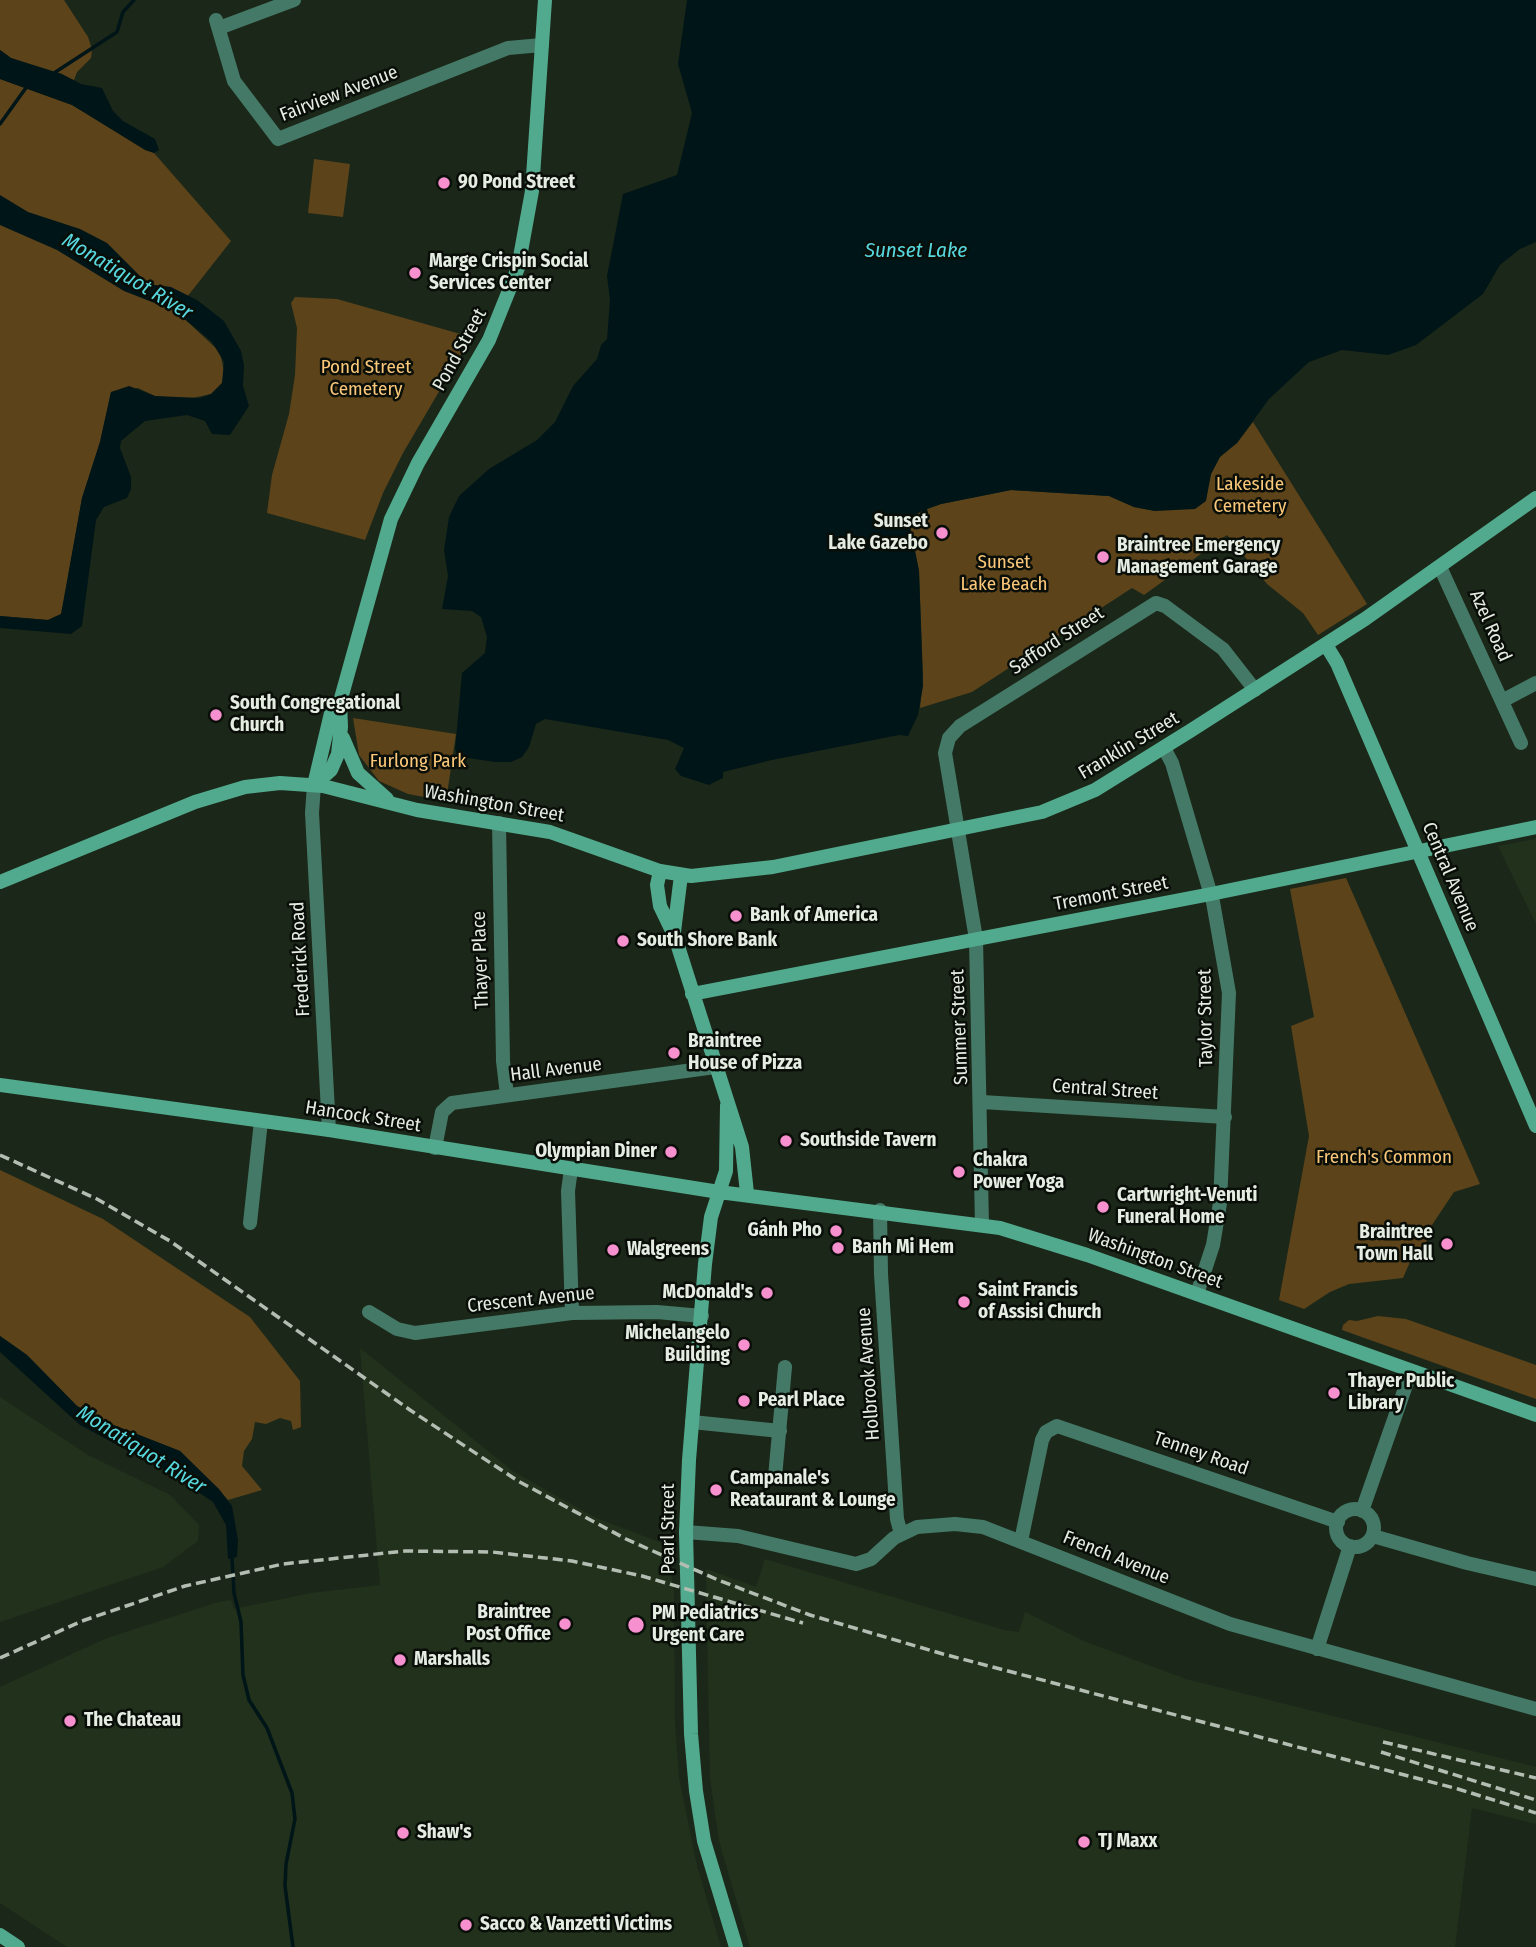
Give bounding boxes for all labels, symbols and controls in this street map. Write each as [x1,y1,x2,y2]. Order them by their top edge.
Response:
street label: Fairview Avenue [277,61,401,127]
place label: 90 Pond Street [458,172,575,194]
marker: 90 Pond Street [436,175,452,191]
water label: Monatiquot River [57,228,197,326]
water label: Sunset Lake [865,238,967,264]
place label: Marge Crispin Social Services Center [429,251,588,295]
marker: Marge Crispin Social Services Center [407,265,423,281]
street label: Pond Street [428,305,492,395]
park label: Pond Street Cemetery [321,357,411,401]
park label: Lakeside Cemetery [1213,474,1287,518]
place label: Sunset Lake Gazebo [828,511,928,555]
marker: Sunset Lake Gazebo [934,525,950,541]
place label: Braintree Emergency Management Garage [1117,535,1280,579]
marker: Braintree Emergency Management Garage [1095,549,1111,565]
park label: Sunset Lake Beach [960,552,1048,596]
street label: Azel Road [1464,587,1516,665]
street label: Safford Street [1006,602,1108,680]
place label: South Congregational Church [230,693,400,737]
marker: South Congregational Church [208,707,224,723]
street label: Franklin Street [1075,707,1183,785]
park label: Furlong Park [370,751,466,773]
street label: Washington Street [422,780,566,828]
street label: Central Avenue [1417,819,1483,935]
street label: Tremont Street [1052,872,1170,916]
street label: Frederick Road [287,901,315,1017]
place label: Bank of America [750,905,878,927]
marker: Bank of America [728,908,744,924]
street label: Thayer Place [468,911,494,1009]
place label: South Shore Bank [637,930,777,952]
marker: South Shore Bank [615,933,631,949]
street label: Summer Street [947,969,973,1085]
street label: Taylor Street [1194,969,1218,1067]
place label: Braintree House of Pizza [688,1031,802,1075]
marker: Braintree House of Pizza [666,1045,682,1061]
street label: Hall Avenue [509,1053,603,1087]
street label: Central Street [1051,1075,1159,1105]
street label: Hancock Street [304,1097,422,1137]
place label: Southside Tavern [800,1130,937,1152]
marker: Southside Tavern [778,1133,794,1149]
place label: Olympian Diner [535,1141,657,1163]
marker: Olympian Diner [663,1144,679,1160]
park label: French's Common [1316,1147,1452,1169]
place label: Chakra Power Yoga [973,1150,1064,1194]
marker: Chakra Power Yoga [951,1164,967,1180]
place label: Cartwright-Venuti Funeral Home [1117,1185,1257,1229]
marker: Cartwright-Venuti Funeral Home [1095,1199,1111,1215]
place label: Gánh Pho [747,1220,822,1242]
place label: Braintree Town Hall [1357,1222,1433,1266]
marker: Gánh Pho [828,1223,844,1239]
street label: Washington Street [1084,1224,1226,1294]
marker: Braintree Town Hall [1439,1236,1455,1252]
place label: Banh Mi Hem [852,1237,954,1259]
place label: Walgreens [627,1239,709,1261]
marker: Banh Mi Hem [830,1240,846,1256]
marker: Walgreens [605,1242,621,1258]
place label: Saint Francis of Assisi Church [978,1280,1102,1324]
street label: Crescent Avenue [466,1282,596,1318]
place label: McDonald's [663,1282,753,1304]
marker: McDonald's [759,1285,775,1301]
marker: Saint Francis of Assisi Church [956,1294,972,1310]
street label: Holbrook Avenue [853,1307,885,1441]
place label: Michelangelo Building [625,1323,730,1367]
marker: Michelangelo Building [736,1337,752,1353]
place label: Thayer Public Library [1348,1371,1454,1415]
marker: Thayer Public Library [1326,1385,1342,1401]
place label: Pearl Place [758,1390,845,1412]
marker: Pearl Place [736,1393,752,1409]
water label: Monatiquot River [72,1400,210,1500]
street label: Tenney Road [1151,1427,1251,1481]
place label: Campanale's Reataurant & Lounge [730,1468,896,1512]
marker: Campanale's Reataurant & Lounge [708,1482,724,1498]
street label: Pearl Street [658,1484,680,1574]
street label: French Avenue [1059,1526,1173,1590]
place label: Braintree Post Office [466,1602,551,1646]
place label: PM Pediatrics Urgent Care [652,1603,759,1647]
marker: PM Pediatrics Urgent Care [626,1615,646,1635]
marker: Braintree Post Office [557,1616,573,1632]
place label: Marshalls [414,1649,490,1671]
marker: Marshalls [392,1652,408,1668]
place label: The Chateau [84,1710,181,1732]
marker: The Chateau [62,1713,78,1729]
place label: Shaw's [417,1822,472,1844]
marker: Shaw's [395,1825,411,1841]
place label: TJ Maxx [1098,1831,1157,1853]
marker: TJ Maxx [1076,1834,1092,1850]
place label: Sacco & Vanzetti Victims [480,1914,672,1936]
marker: Sacco & Vanzetti Victims [458,1917,474,1933]

